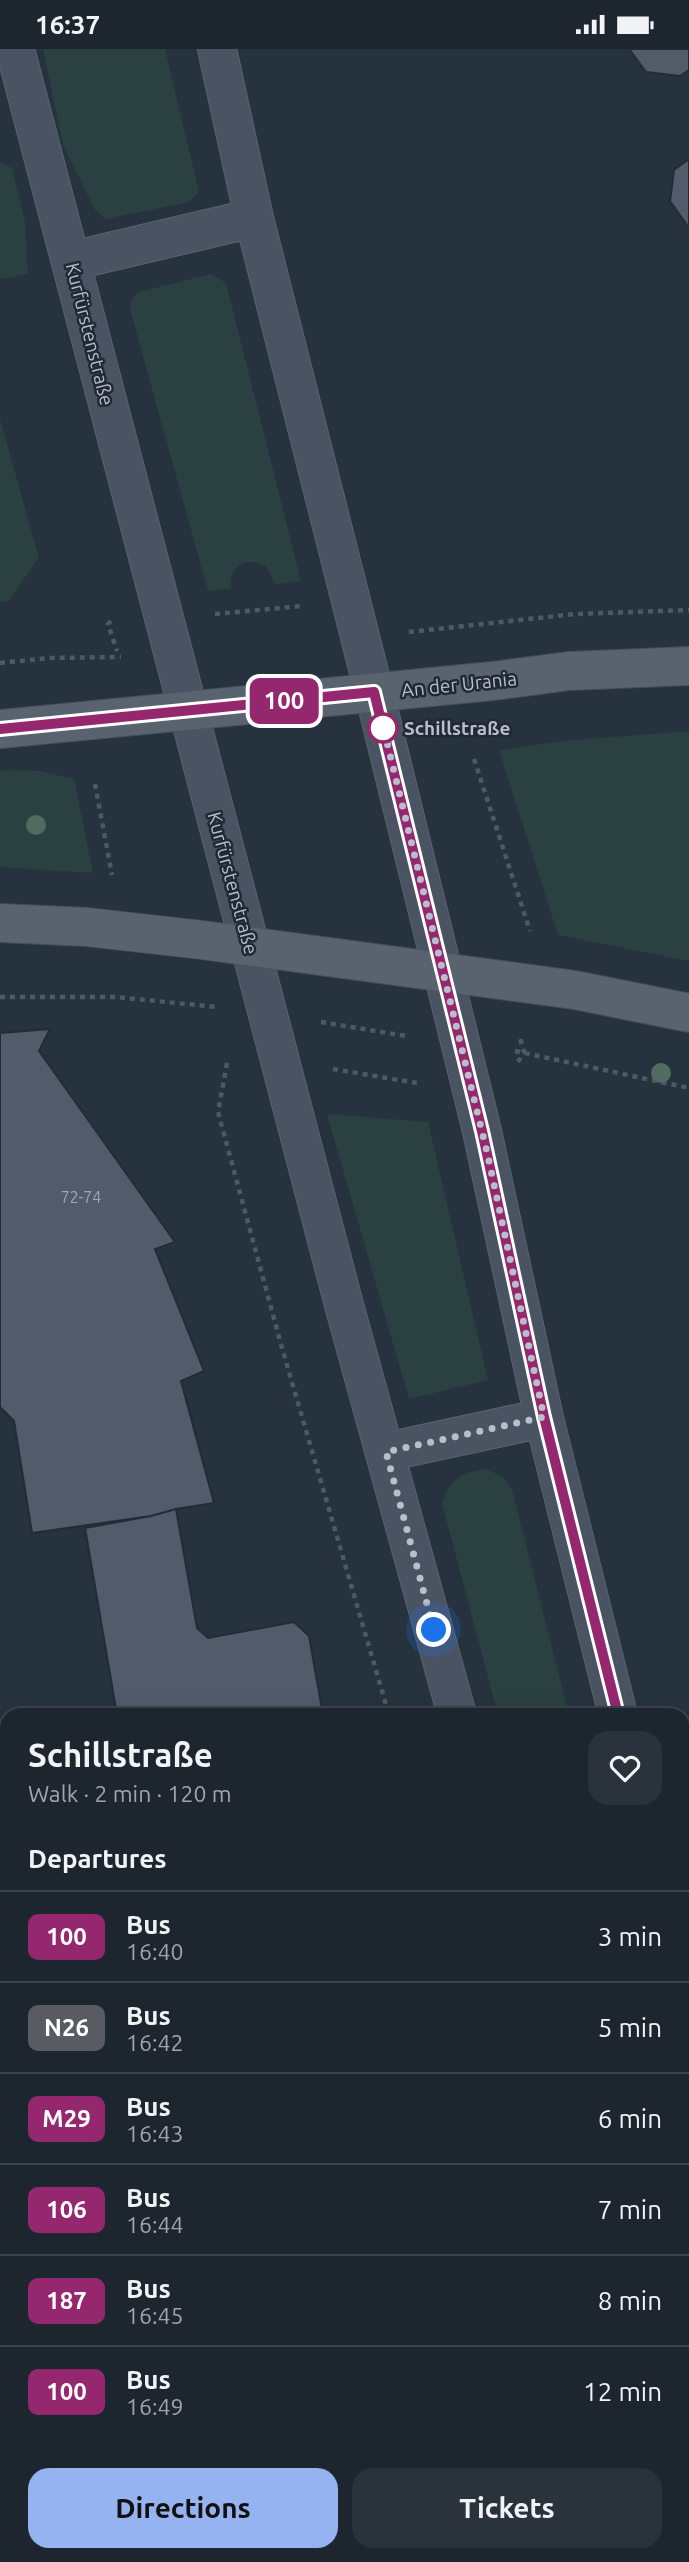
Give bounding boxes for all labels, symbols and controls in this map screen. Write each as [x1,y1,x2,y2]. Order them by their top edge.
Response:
text: 16:37 [35,10,100,39]
street label: Kurfürstenstraße [62,260,118,408]
street label: An der Urania [400,667,518,701]
line badge: 100 [244,678,324,724]
text: 100 [264,687,304,714]
marker: Schillstraße [368,713,398,743]
place label: Schillstraße [404,717,510,739]
street label: Kurfürstenstraße [203,809,263,957]
house number: 72-74 [61,1188,101,1206]
your location [416,1612,451,1647]
button: heart [588,1731,662,1805]
text: Schillstraße [28,1736,213,1773]
text: Walk · 2 min · 120 m [28,1781,232,1806]
text: Departures [28,1844,166,1873]
text: Bus [126,1910,171,1939]
text: 3 min [598,1922,662,1951]
text: 100 [46,1923,87,1950]
text: 16:40 [126,1939,184,1964]
text: Bus [126,2001,171,2030]
text: 5 min [598,2013,662,2042]
text: N26 [44,2014,89,2041]
text: 16:42 [126,2030,184,2055]
text: Bus [126,2092,171,2121]
text: 6 min [598,2104,662,2133]
text: M29 [42,2105,91,2132]
text: 16:43 [126,2121,184,2146]
text: Bus [126,2183,171,2212]
text: 7 min [598,2195,662,2224]
text: 106 [46,2196,87,2223]
text: 16:44 [126,2212,184,2237]
text: Bus [126,2274,171,2303]
text: 8 min [598,2286,662,2315]
text: 187 [46,2287,87,2314]
text: 16:45 [126,2303,184,2328]
text: Bus [126,2365,171,2394]
text: 12 min [583,2377,662,2406]
text: 100 [46,2378,87,2405]
text: 16:49 [126,2394,184,2419]
button: Directions [28,2468,338,2548]
button: Tickets [352,2468,662,2548]

